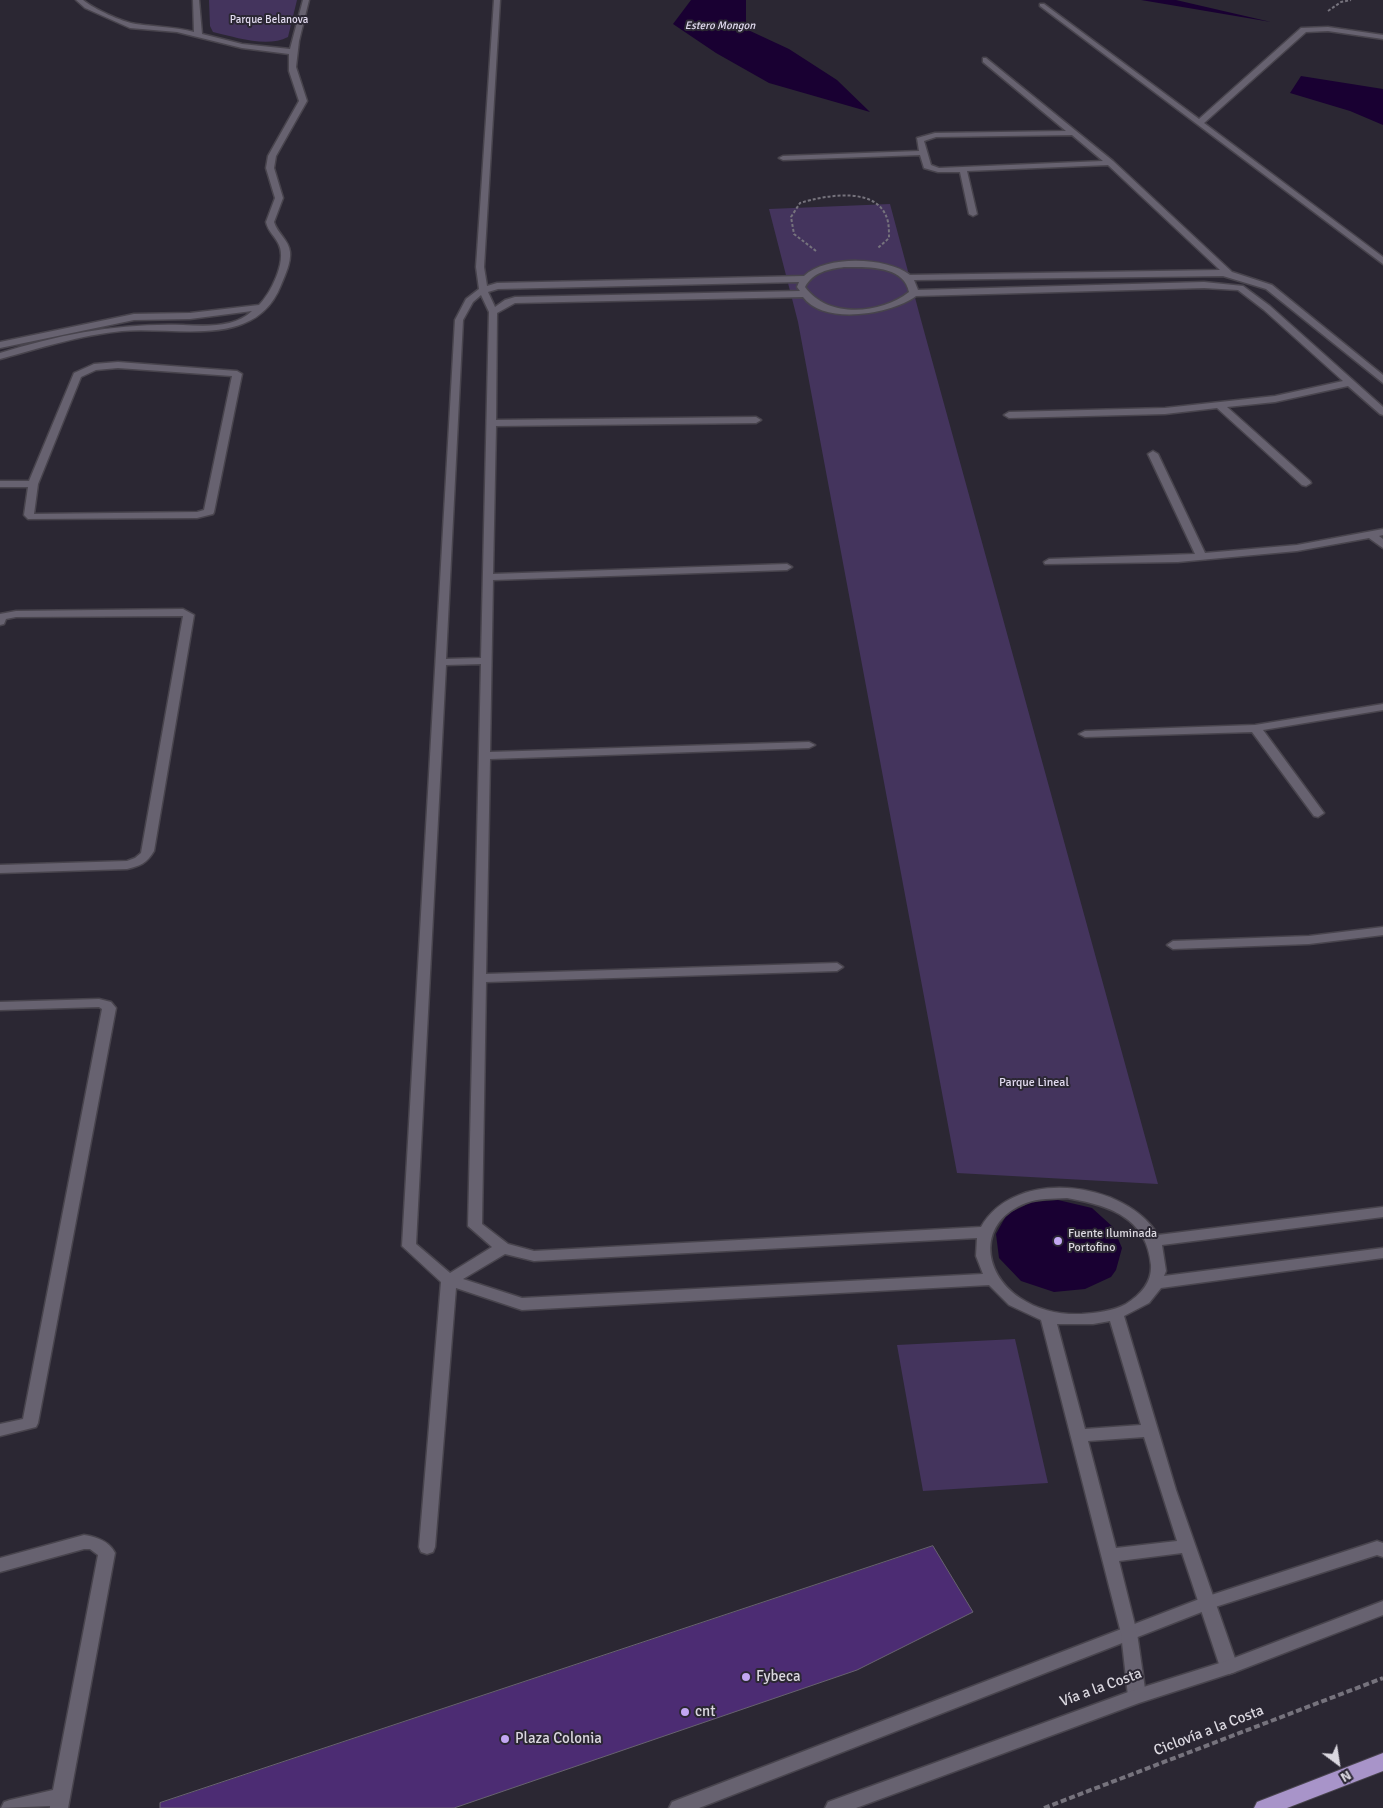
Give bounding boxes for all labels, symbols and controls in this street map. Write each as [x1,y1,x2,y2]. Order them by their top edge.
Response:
park label: Parque Belanova [230,13,308,27]
water label: Estero Mongon [685,19,755,33]
park label: Parque Lineal [999,1076,1069,1090]
place label: Fuente Iluminada Portofino [1068,1227,1157,1255]
marker: Fuente Iluminada Portofino [1052,1235,1064,1247]
street label: Vía a la Costa [1058,1665,1144,1711]
place label: Fybeca [756,1668,801,1686]
marker: Fybeca [740,1671,752,1683]
street label: Ciclovía a la Costa [1151,1702,1267,1760]
place label: cnt [695,1703,716,1721]
marker: cnt [679,1706,691,1718]
place label: Plaza Colonia [515,1730,602,1748]
marker: Plaza Colonia [499,1733,511,1745]
north arrow [1313,1738,1363,1788]
text: N [1337,1766,1355,1786]

